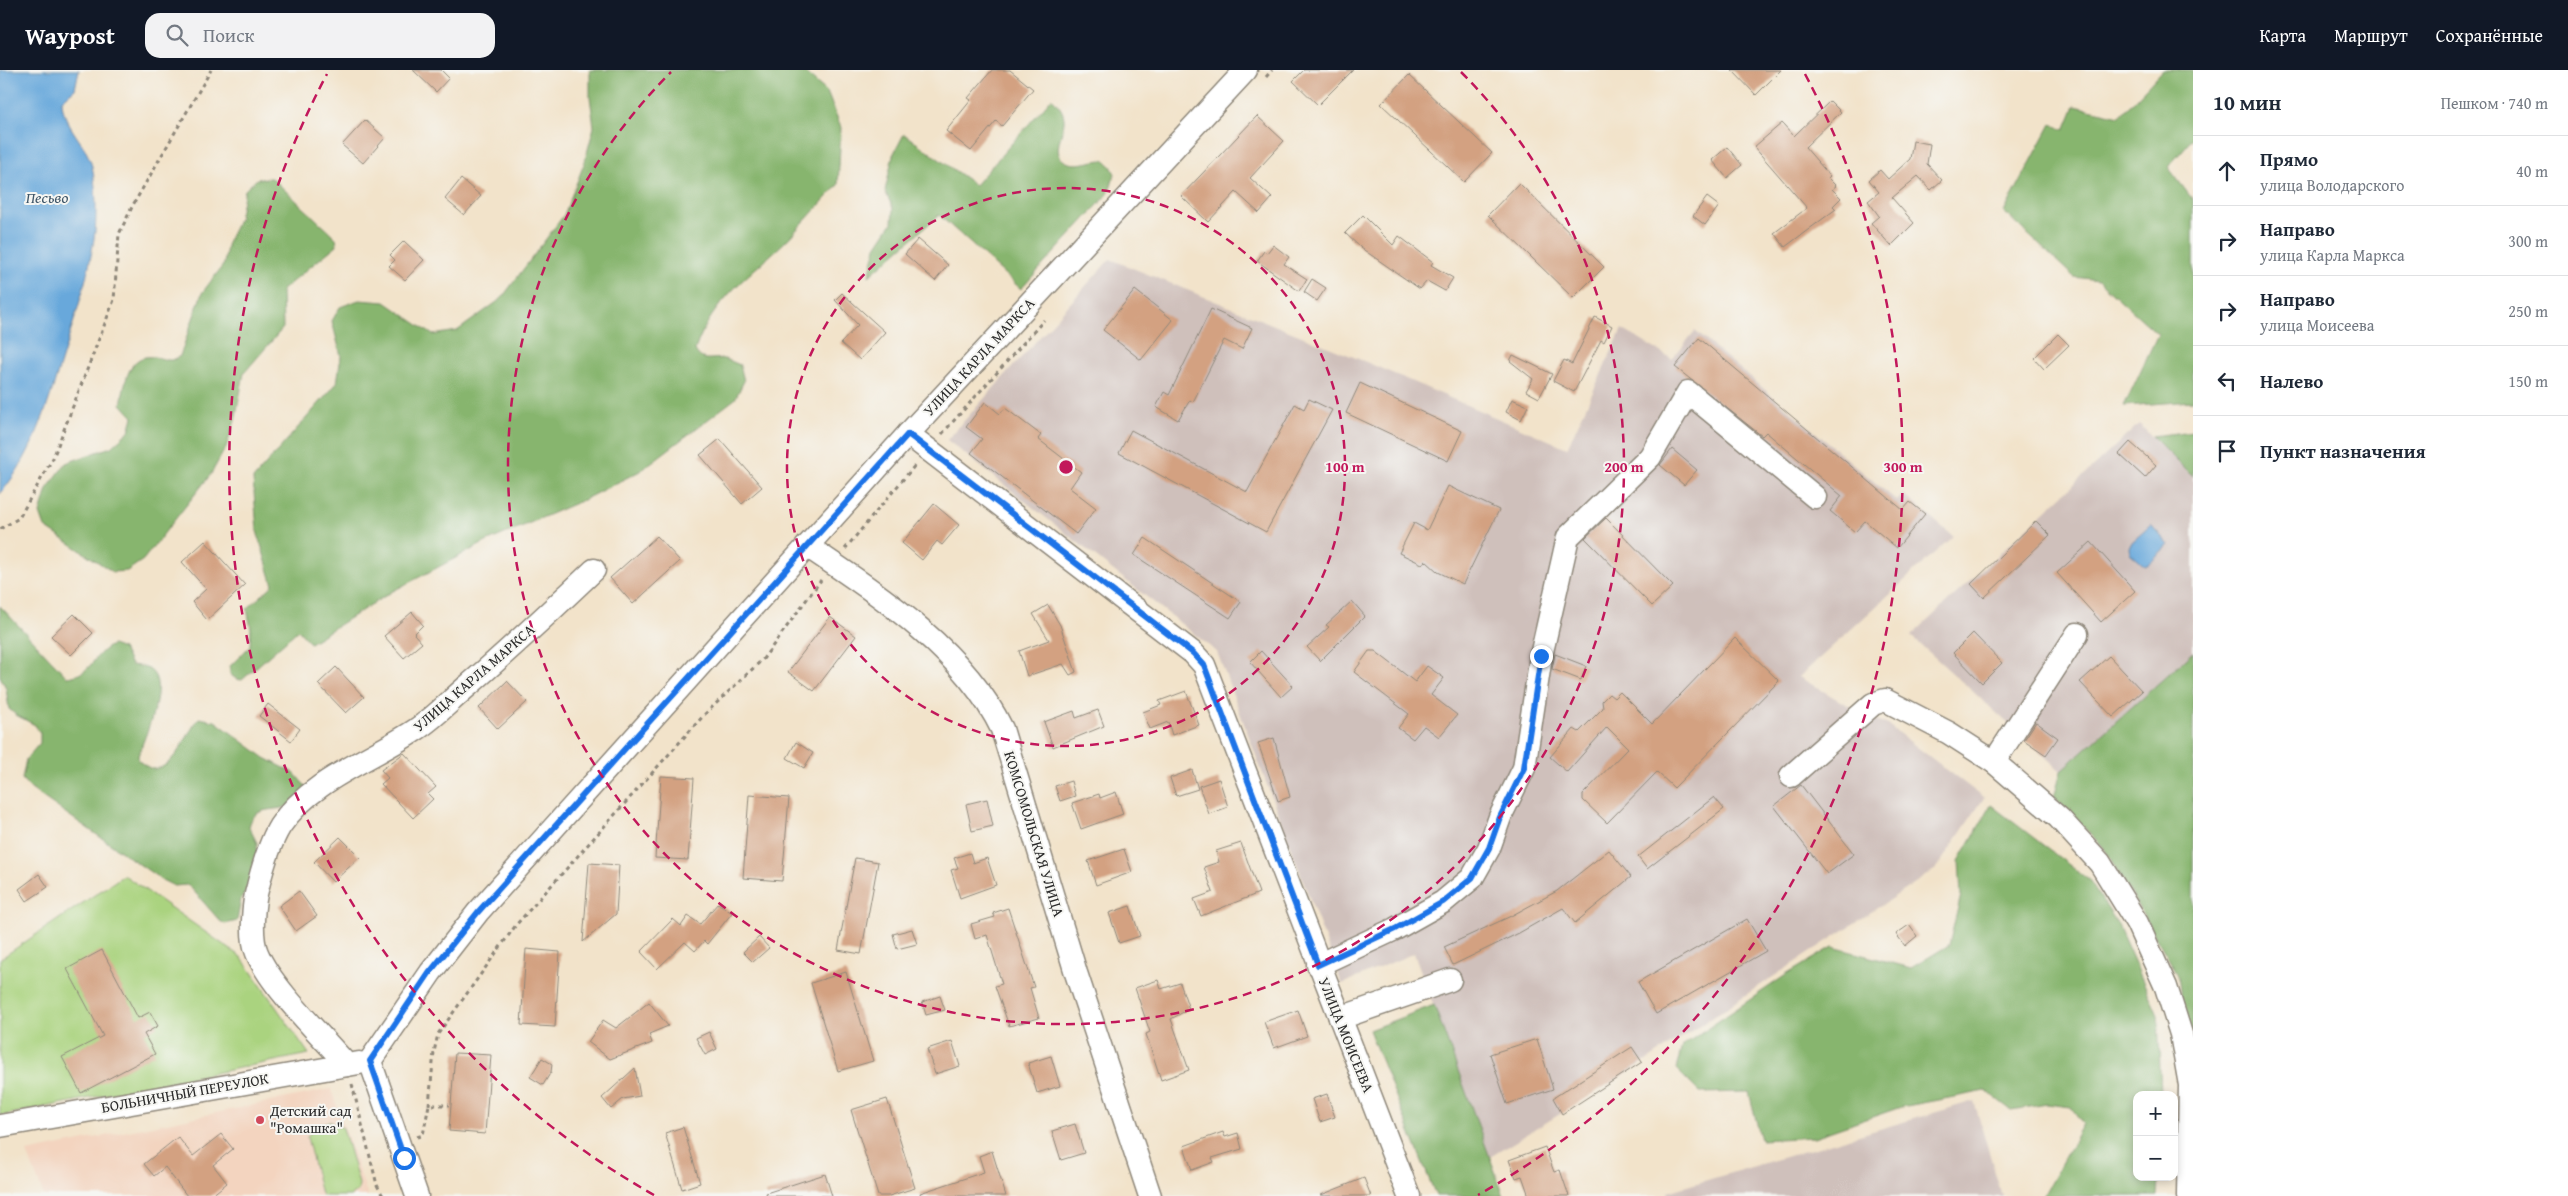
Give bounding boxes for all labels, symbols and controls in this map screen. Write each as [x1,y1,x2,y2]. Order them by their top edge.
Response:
search box [145,13,495,58]
text: Waypost [25,18,115,53]
icon: search [163,21,191,49]
text: Поиск [203,21,255,49]
text: Карта [2260,22,2306,49]
text: Маршрут [2334,22,2408,49]
text: Сохранённые [2436,22,2543,49]
text: 10 мин [2213,87,2281,118]
text: Пешком · 740 m [2441,91,2548,115]
text: Прямо [2260,145,2318,173]
icon: ahead [2213,157,2241,185]
text: 40 m [2516,159,2548,183]
text: улица Володарского [2260,173,2404,197]
water label: Песьво [26,185,68,209]
text: Направо [2260,215,2335,243]
icon: right [2213,227,2241,255]
text: 300 m [2508,229,2548,253]
text: улица Карла Маркса [2260,243,2405,267]
text: Направо [2260,285,2335,313]
street label: УЛИЦА КАРЛА МАРКСА [918,293,1039,420]
icon: right [2213,297,2241,325]
text: 250 m [2508,299,2548,323]
text: улица Моисеева [2260,313,2374,337]
icon: left [2213,367,2241,395]
text: Налево [2260,367,2323,395]
text: 150 m [2508,369,2548,393]
icon: arrive [2213,437,2241,465]
text: Пункт назначения [2260,437,2426,465]
text: 100 m [1325,456,1365,477]
text: 200 m [1604,456,1644,477]
text: 300 m [1883,456,1923,477]
centre of rings [1057,458,1075,476]
street label: УЛИЦА КАРЛА МАРКСА [408,619,539,736]
route end [1530,645,1553,668]
street label: КОМСОМОЛЬСКАЯ УЛИЦА [999,748,1070,919]
street label: УЛИЦА МОИСЕЕВА [1314,974,1379,1096]
street label: БОЛЬНИЧНЫЙ ПЕРЕУЛОК [100,1067,271,1118]
map controls [2133,1091,2178,1181]
button: + [2133,1091,2178,1136]
place label: Детский сад "Ромашка" [269,1100,351,1138]
marker: Детский сад "Ромашка" [254,1114,266,1126]
button: − [2133,1136,2178,1181]
route start [393,1147,416,1170]

